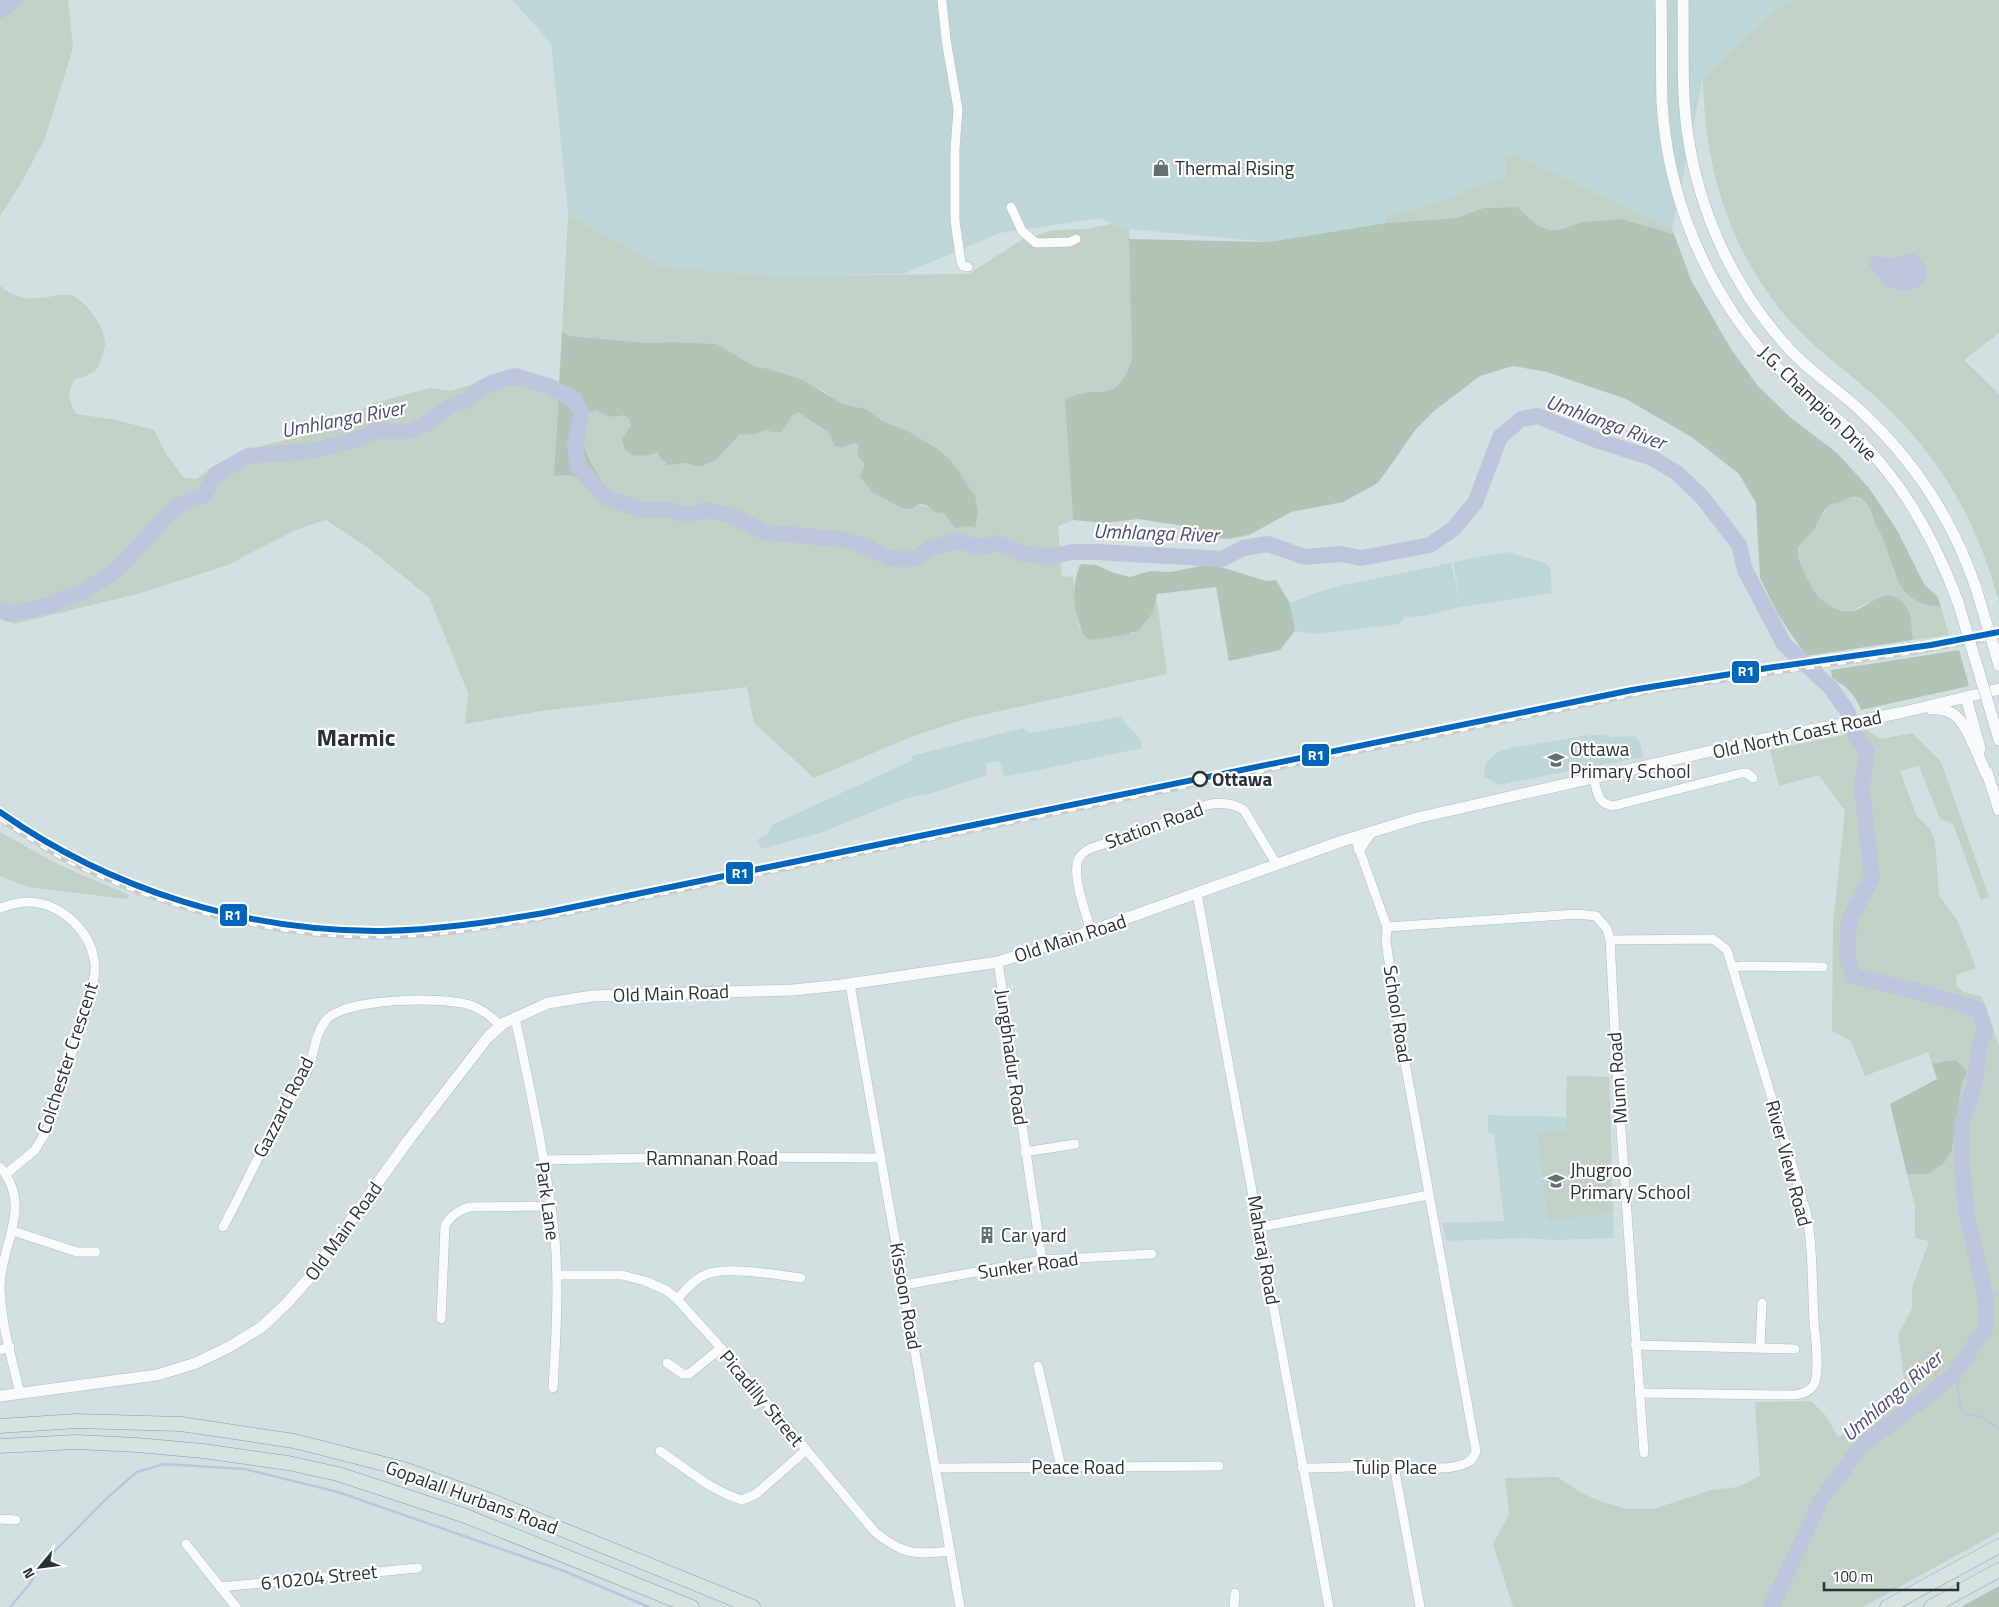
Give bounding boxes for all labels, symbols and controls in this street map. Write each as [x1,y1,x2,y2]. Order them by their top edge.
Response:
place label: Thermal Rising [1175,153,1294,182]
shop icon: Thermal Rising [1151,158,1171,178]
street label: J.G. Champion Drive [1752,338,1884,467]
water label: Umhlanga River [1542,386,1673,458]
water label: Umhlanga River [279,391,410,446]
water label: Umhlanga River [1093,515,1222,550]
line badge: R1 [1731,660,1760,684]
text: R1 [1738,660,1754,681]
street label: Old North Coast Road [1710,701,1884,766]
district label: Marmic [317,719,395,755]
place label: Ottawa Primary School [1570,734,1691,785]
line badge: R1 [1301,743,1330,767]
text: R1 [1308,744,1324,765]
school or university icon: Ottawa Primary School [1546,750,1566,770]
place label: Ottawa [1212,764,1273,793]
marker: Ottawa [1192,771,1208,787]
street label: Station Road [1101,793,1207,856]
line badge: R1 [725,861,754,885]
text: R1 [732,862,748,883]
line badge: R1 [219,903,248,927]
text: R1 [225,904,241,925]
street label: Old Main Road [1010,906,1130,969]
street label: School Road [1376,963,1421,1065]
street label: Old Main Road [612,976,730,1009]
street label: Colchester Crescent [28,978,105,1138]
street label: Jungbhadur Road [989,987,1036,1127]
street label: Munn Road [1599,1031,1634,1125]
street label: Gazzard Road [245,1051,320,1162]
street label: River View Road [1759,1096,1820,1229]
street label: Ramnanan Road [646,1143,778,1172]
place label: Jhugroo Primary School [1570,1155,1691,1206]
street label: Park Lane [529,1160,568,1242]
school or university icon: Jhugroo Primary School [1546,1171,1566,1191]
street label: Old Main Road [297,1175,389,1286]
street label: Maharaj Road [1241,1193,1288,1307]
place label: Car yard [1001,1220,1067,1249]
building icon: Car yard [977,1225,997,1245]
street label: Kissoon Road [883,1240,930,1352]
street label: Sunker Road [976,1243,1080,1286]
water label: Umhlanga River [1834,1341,1951,1448]
street label: Picadilly Street [713,1343,812,1453]
street label: Gopalall Hurbans Road [382,1452,562,1541]
street label: Peace Road [1031,1452,1125,1481]
street label: Tulip Place [1353,1452,1437,1481]
north arrow [15,1542,65,1592]
street label: 610204 Street [259,1556,379,1597]
scale bar [1824,1560,1958,1592]
text: N [17,1564,40,1583]
text: 100 m [1832,1565,1873,1588]

